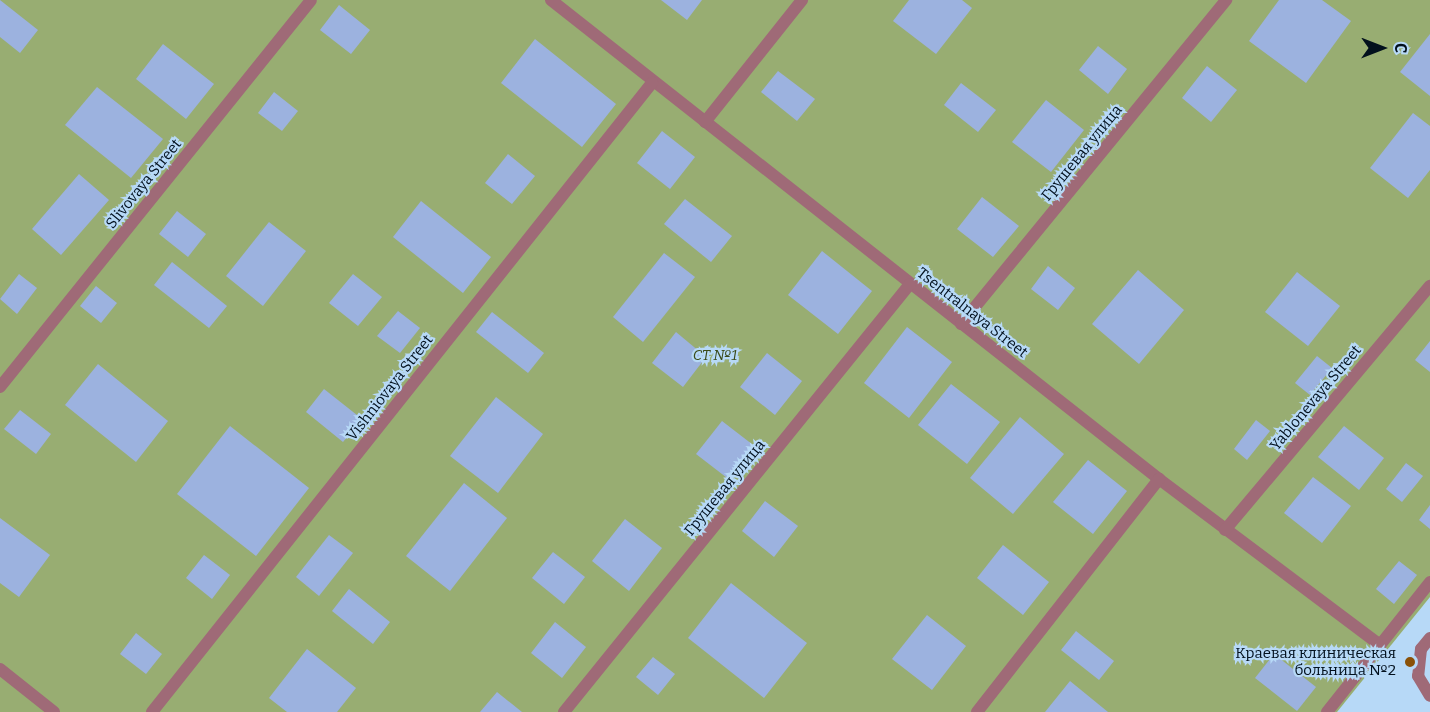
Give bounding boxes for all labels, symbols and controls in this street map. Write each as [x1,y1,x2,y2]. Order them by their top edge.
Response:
north arrow [1352,18,1412,78]
text: С [1391,43,1410,53]
street label: Грушевая улица [1038,101,1126,205]
street label: Slivovaya Street [102,136,186,232]
street label: Tsentralnaya Street [913,264,1031,362]
street label: Vishniovaya Street [343,331,437,445]
street label: Yablonevaya Street [1267,342,1365,454]
park label: СТ №1 [693,347,737,365]
street label: Грушевая улица [681,436,769,540]
place label: Краевая клиническая больница №2 [1235,644,1396,679]
marker: Краевая клиническая больница №2 [1401,653,1419,671]

